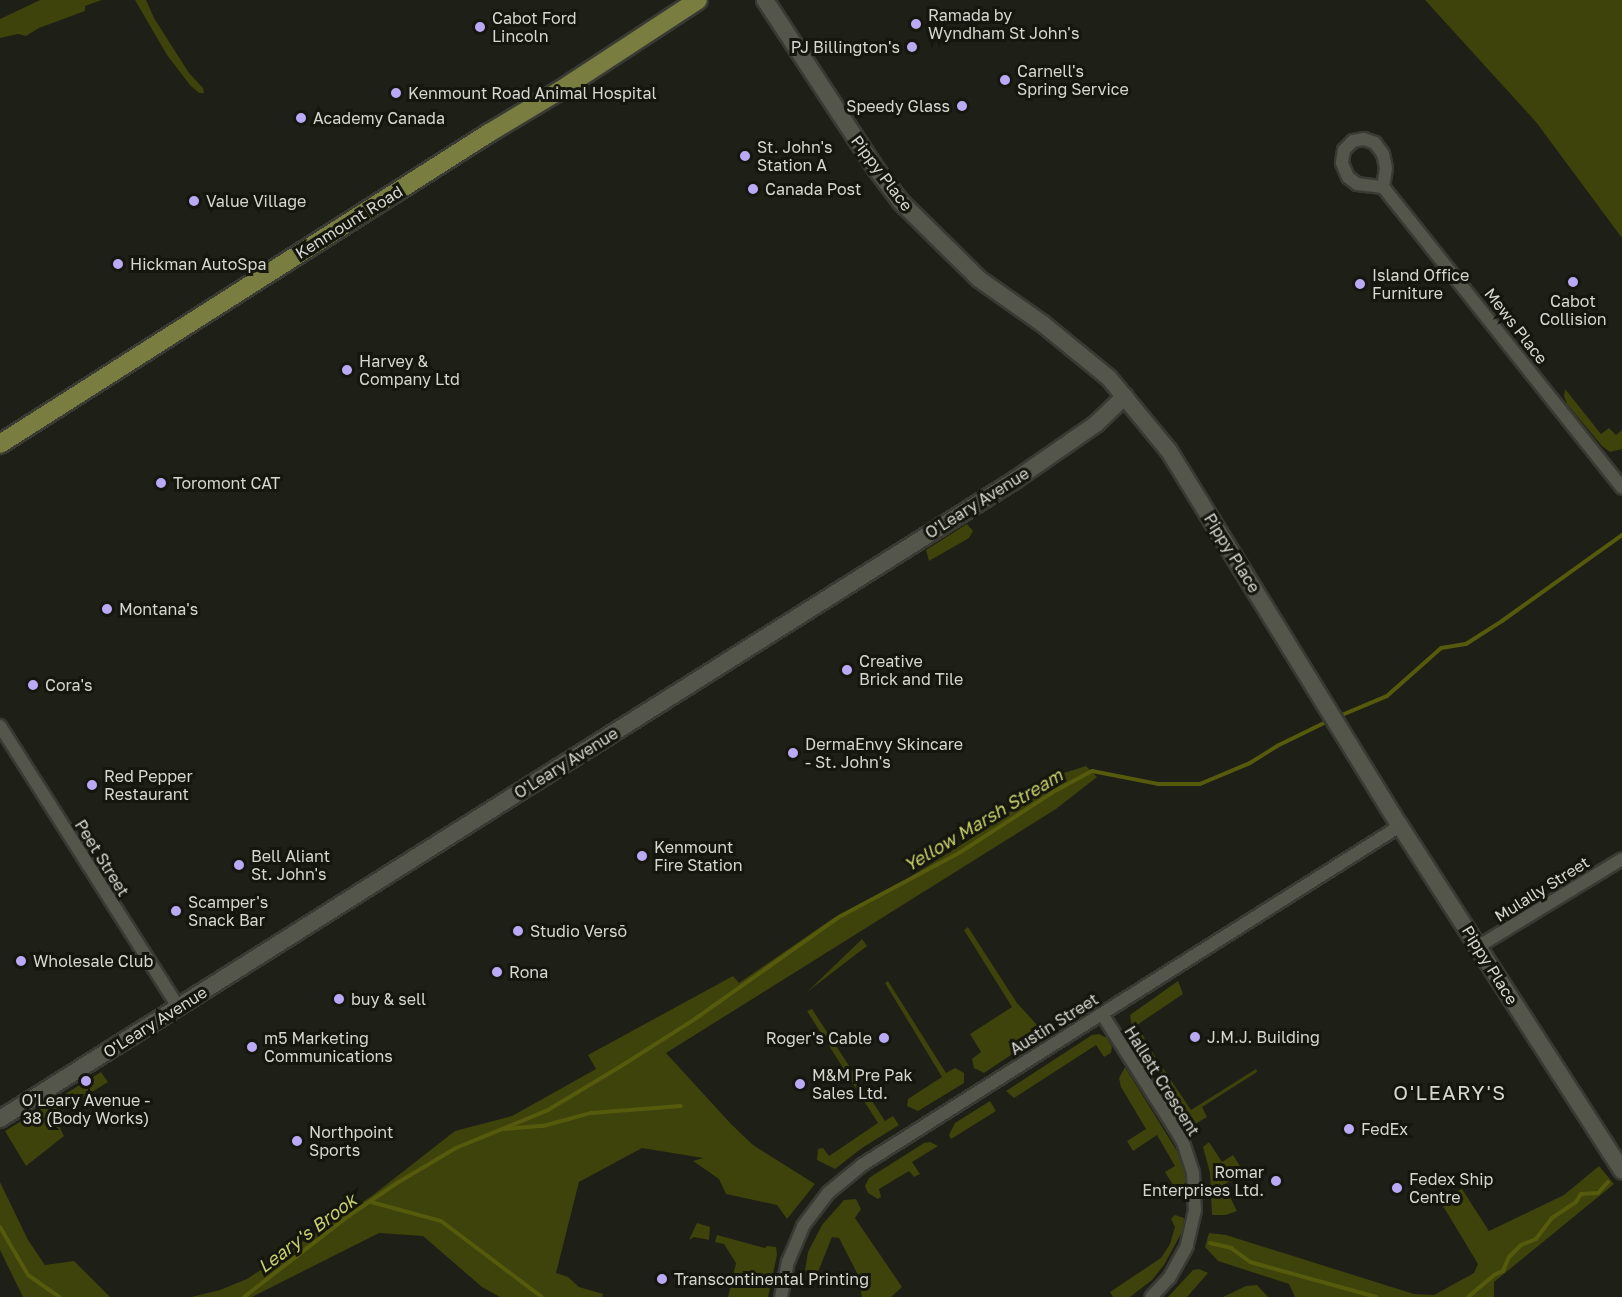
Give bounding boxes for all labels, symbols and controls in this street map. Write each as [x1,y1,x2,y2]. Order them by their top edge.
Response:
place label: Ramada by Wyndham St John's [928,5,1079,43]
place label: Cabot Ford Lincoln [492,8,577,46]
marker: Ramada by Wyndham St John's [909,17,923,31]
marker: Cabot Ford Lincoln [473,20,487,34]
place label: PJ Billington's [791,37,900,57]
marker: PJ Billington's [905,40,919,54]
place label: Carnell's Spring Service [1017,61,1129,99]
marker: Carnell's Spring Service [998,73,1012,87]
place label: Kenmount Road Animal Hospital [408,83,657,103]
marker: Kenmount Road Animal Hospital [389,86,403,100]
place label: Speedy Glass [846,96,950,116]
marker: Speedy Glass [955,99,969,113]
place label: Academy Canada [313,108,445,128]
marker: Academy Canada [294,111,308,125]
street label: Pippy Place [847,131,917,215]
place label: St. John's Station A [757,137,833,175]
marker: St. John's Station A [738,149,752,163]
place label: Canada Post [765,179,861,199]
street label: Kenmount Road [292,181,406,263]
marker: Canada Post [746,182,760,196]
place label: Value Village [206,191,306,211]
marker: Value Village [187,194,201,208]
place label: Hickman AutoSpa [130,254,266,274]
marker: Hickman AutoSpa [111,257,125,271]
place label: Island Office Furniture [1372,265,1469,303]
marker: Cabot Collision [1566,275,1580,289]
marker: Island Office Furniture [1353,277,1367,291]
street label: Mews Place [1480,284,1552,368]
place label: Cabot Collision [1539,291,1607,329]
place label: Harvey & Company Ltd [359,351,460,389]
marker: Harvey & Company Ltd [340,363,354,377]
street label: O'Leary Avenue [922,463,1032,543]
place label: Toromont CAT [173,473,281,493]
marker: Toromont CAT [154,476,168,490]
street label: Pippy Place [1200,510,1264,596]
place label: Montana's [119,599,198,619]
marker: Montana's [100,602,114,616]
place label: Creative Brick and Tile [859,651,963,689]
marker: Creative Brick and Tile [840,663,854,677]
place label: Cora's [45,675,92,695]
marker: Cora's [26,678,40,692]
street label: O'Leary Avenue [511,723,621,803]
place label: DermaEnvy Skincare - St. John's [805,734,963,772]
marker: DermaEnvy Skincare - St. John's [786,746,800,760]
water label: Yellow Marsh Stream [900,764,1066,876]
place label: Red Pepper Restaurant [104,766,193,804]
marker: Red Pepper Restaurant [85,778,99,792]
street label: Peet Street [71,816,133,900]
place label: Kenmount Fire Station [654,837,742,875]
place label: Bell Aliant St. John's [251,846,330,884]
marker: Kenmount Fire Station [635,849,649,863]
street label: Mulally Street [1491,852,1593,926]
marker: Bell Aliant St. John's [232,858,246,872]
place label: Scamper's Snack Bar [188,892,268,930]
marker: Scamper's Snack Bar [169,904,183,918]
place label: Studio Versō [530,921,627,941]
street label: Pippy Place [1458,922,1522,1008]
marker: Studio Versō [511,924,525,938]
place label: Wholesale Club [33,951,153,971]
marker: Wholesale Club [14,954,28,968]
place label: Rona [509,962,548,982]
marker: Rona [490,965,504,979]
street label: O'Leary Avenue [100,982,210,1062]
place label: buy & sell [351,989,426,1009]
street label: Austin Street [1006,989,1102,1059]
marker: buy & sell [332,992,346,1006]
street label: Hallett Crescent [1120,1022,1204,1140]
place label: J.M.J. Building [1207,1027,1320,1047]
place label: m5 Marketing Communications [264,1028,393,1066]
place label: Roger's Cable [766,1028,872,1048]
marker: J.M.J. Building [1188,1030,1202,1044]
marker: Roger's Cable [877,1031,891,1045]
marker: m5 Marketing Communications [245,1040,259,1054]
place label: M&M Pre Pak Sales Ltd. [812,1065,912,1103]
marker: O'Leary Avenue - 38 (Body Works) [79,1074,93,1088]
marker: M&M Pre Pak Sales Ltd. [793,1077,807,1091]
district label: O'LEARY'S [1393,1080,1507,1104]
place label: O'Leary Avenue - 38 (Body Works) [22,1090,150,1128]
place label: FedEx [1361,1119,1408,1139]
place label: Northpoint Sports [309,1122,393,1160]
marker: FedEx [1342,1122,1356,1136]
marker: Northpoint Sports [290,1134,304,1148]
place label: Romar Enterprises Ltd. [1142,1162,1264,1200]
place label: Fedex Ship Centre [1409,1169,1493,1207]
marker: Romar Enterprises Ltd. [1269,1174,1283,1188]
marker: Fedex Ship Centre [1390,1181,1404,1195]
water label: Leary's Brook [253,1189,361,1277]
place label: Transcontinental Printing [674,1269,869,1289]
marker: Transcontinental Printing [655,1272,669,1286]

